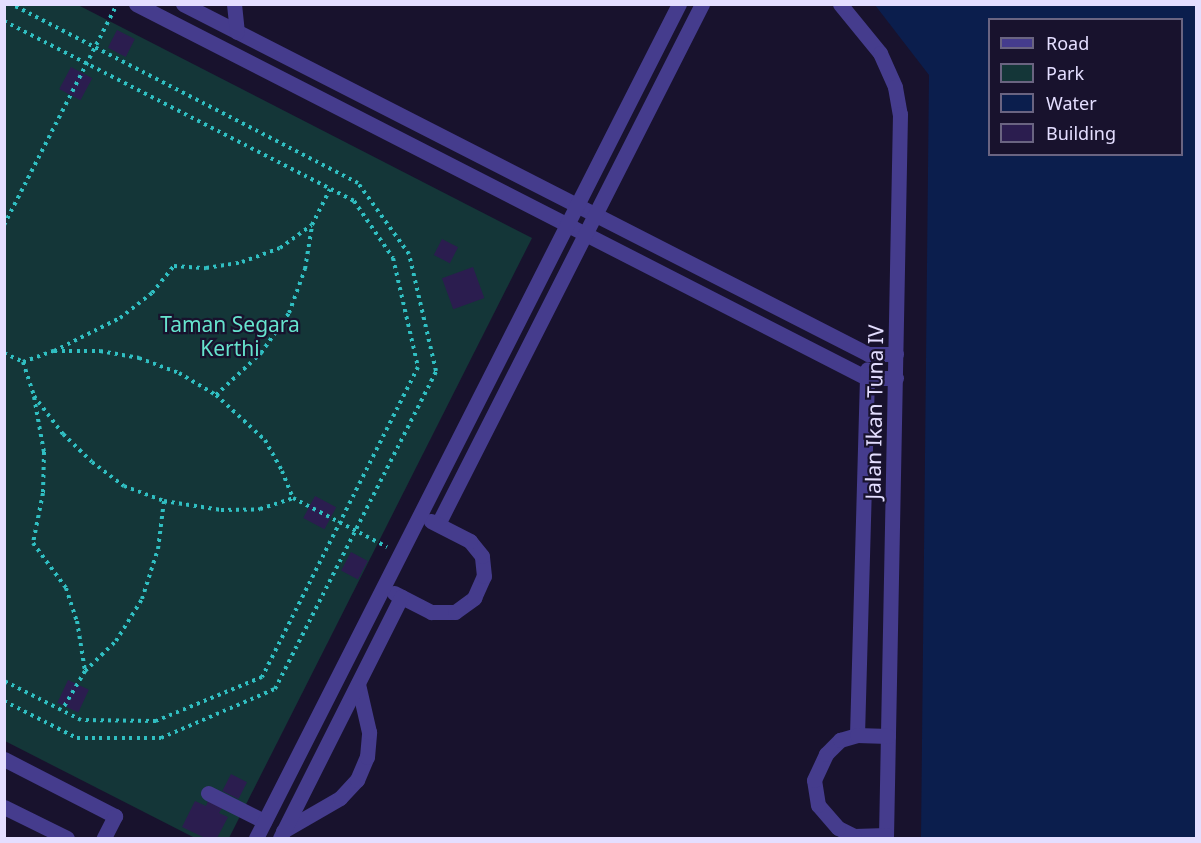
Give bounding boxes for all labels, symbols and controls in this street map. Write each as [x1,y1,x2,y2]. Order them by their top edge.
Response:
legend [988,18,1183,156]
text: Road [1046,31,1089,55]
text: Park [1046,61,1084,85]
text: Water [1046,91,1097,115]
text: Building [1046,121,1116,145]
park label: Taman Segara Kerthi [160,311,300,361]
street label: Jalan Ikan Tuna IV [860,324,888,500]

